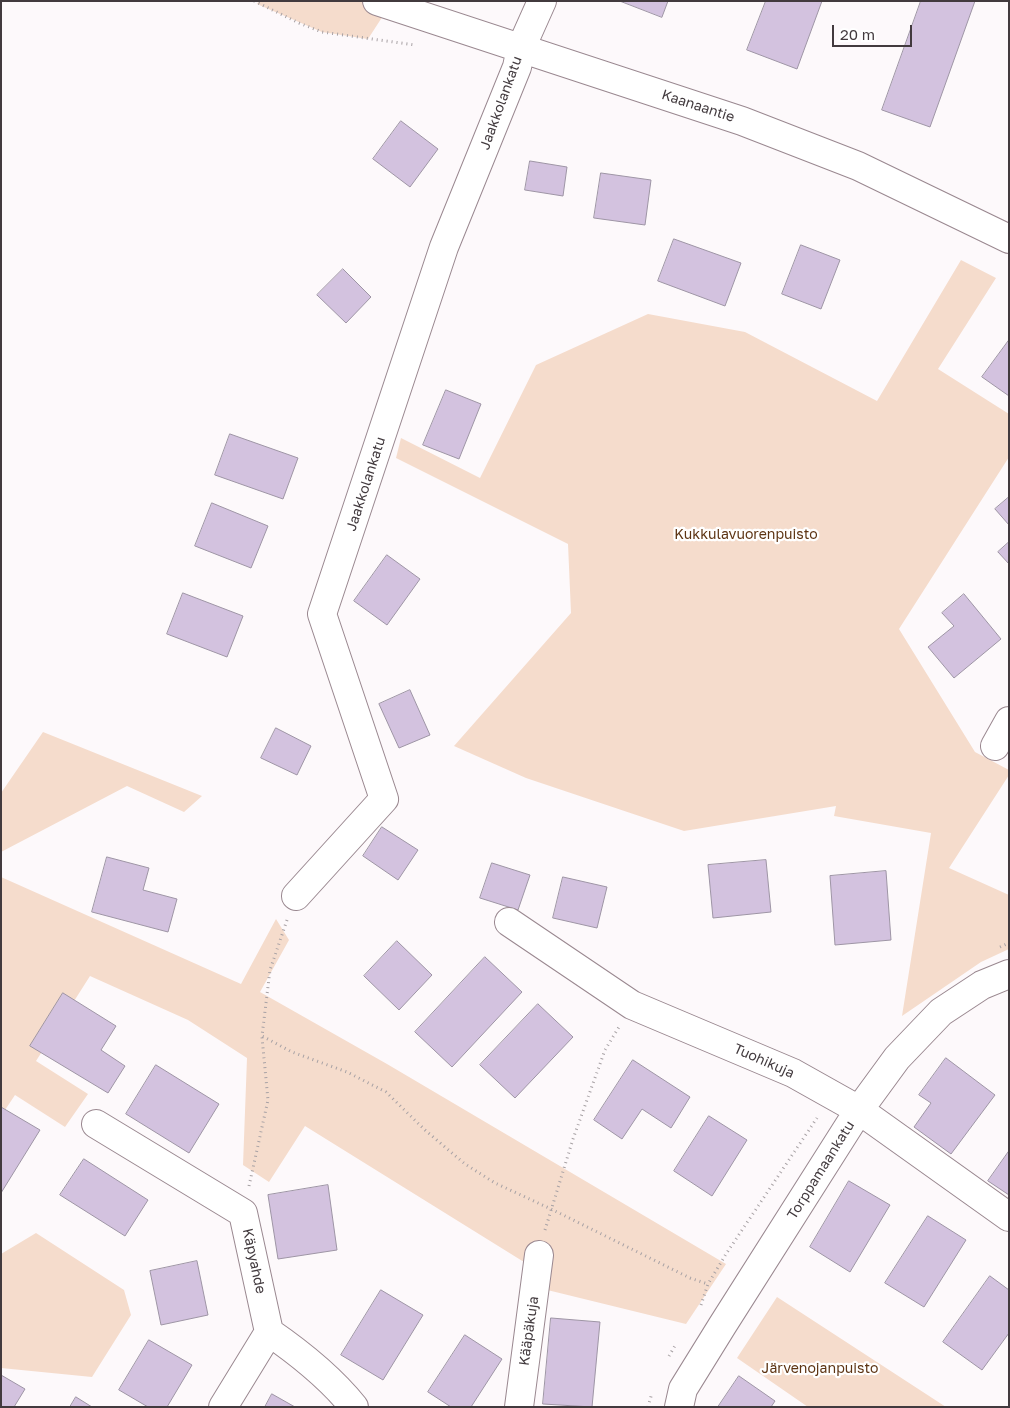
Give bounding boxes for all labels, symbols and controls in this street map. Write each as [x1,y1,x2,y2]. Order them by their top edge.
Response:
scale bar [835,15,915,47]
text: 20 m [840,25,875,43]
street label: Jaakkolankatu [476,54,526,152]
street label: Kaanaantie [659,86,737,126]
street label: Jaakkolankatu [343,435,389,533]
park label: Kukkulavuorenpuisto [674,527,818,543]
street label: Tuohikuja [731,1040,797,1082]
street label: Torppamaankatu [784,1118,858,1222]
street label: Käpyahde [239,1227,269,1295]
street label: Kääpäkuja [516,1295,542,1367]
park label: Järvenojanpuisto [762,1361,878,1377]

